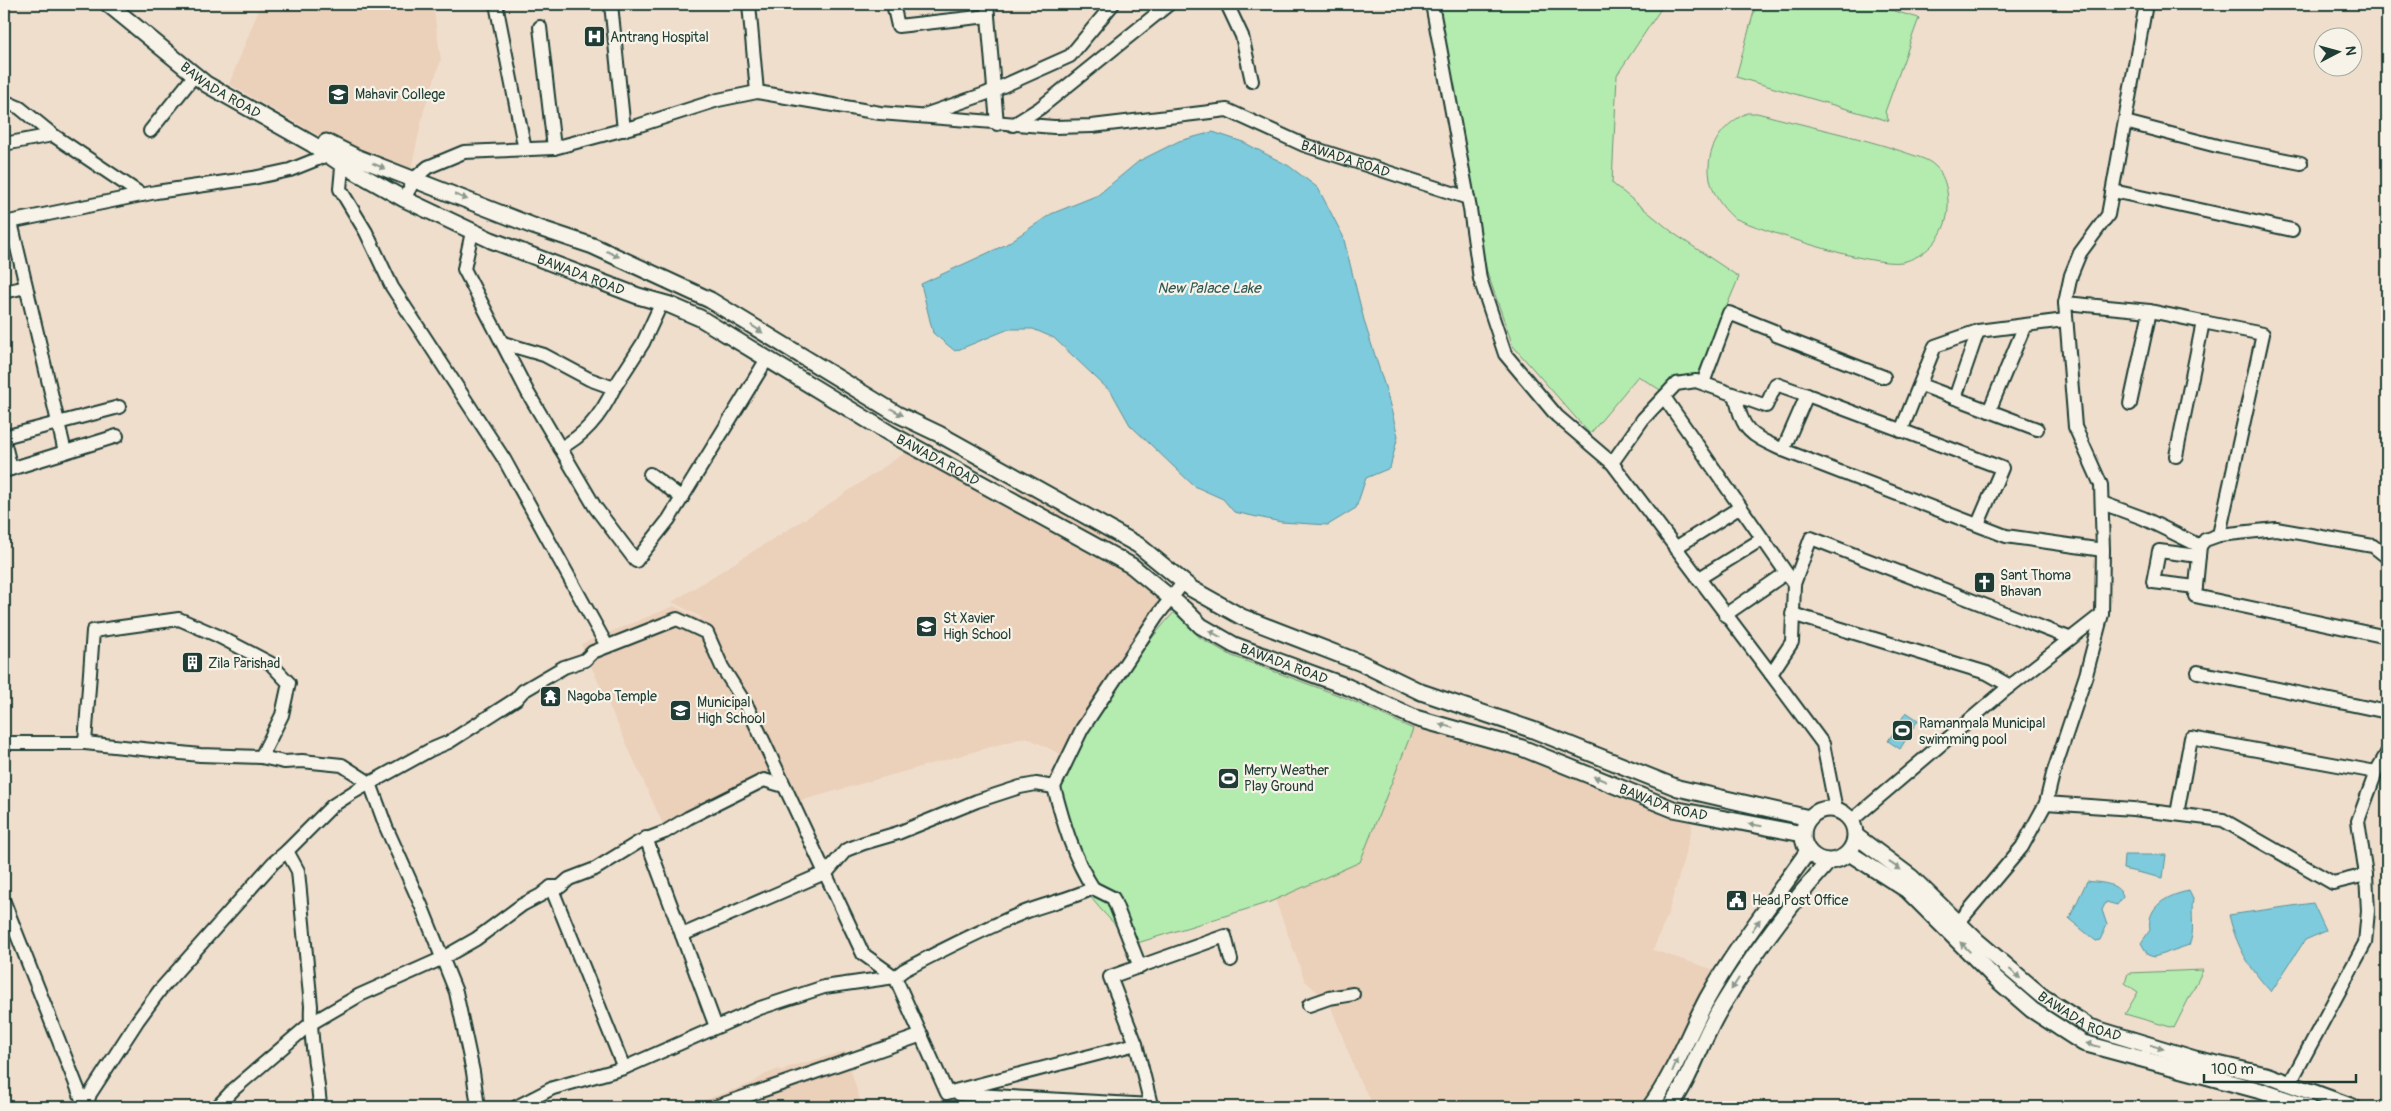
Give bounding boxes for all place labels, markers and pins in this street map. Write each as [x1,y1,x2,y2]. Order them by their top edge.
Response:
hospital icon: Antrang Hospital [582,25,606,49]
place label: Antrang Hospital [610,29,709,46]
school or university icon: Mahavir College [327,82,351,106]
place label: Mahavir College [355,86,445,103]
place label: Sant Thoma Bhavan [2000,567,2071,600]
church icon: Sant Thoma Bhavan [1972,571,1996,595]
place label: St Xavier High School [943,610,1011,643]
school or university icon: St Xavier High School [915,614,939,638]
building icon: Zila Parishad [180,651,204,675]
place label: Zila Parishad [208,655,280,672]
temple icon: Nagoba Temple [539,684,563,708]
place label: Nagoba Temple [567,688,657,705]
place label: Municipal High School [697,694,765,727]
school or university icon: Municipal High School [669,698,693,722]
place label: Ramanmala Municipal swimming pool [1919,715,2045,748]
sports icon: Ramanmala Municipal swimming pool [1891,719,1915,743]
place label: Merry Weather Play Ground [1244,762,1329,795]
sports icon: Merry Weather Play Ground [1216,766,1240,790]
public building icon: Head Post Office [1724,888,1748,912]
place label: Head Post Office [1752,892,1848,909]

